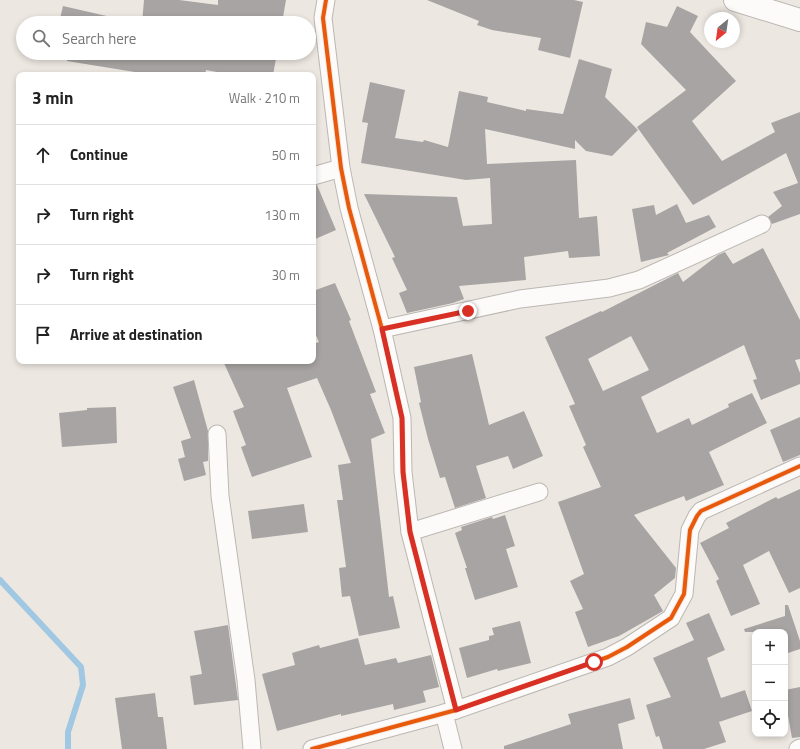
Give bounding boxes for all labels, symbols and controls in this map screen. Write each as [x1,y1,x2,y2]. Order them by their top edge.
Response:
north arrow [704,12,740,48]
search box [16,16,316,60]
icon: search [30,27,52,49]
text: Search here [62,27,136,50]
text: 3 min [32,85,73,111]
text: Walk · 210 m [229,88,300,108]
text: Continue [70,143,128,166]
icon: ahead [32,144,54,166]
text: 50 m [272,145,300,165]
text: Turn right [70,203,134,226]
icon: right [32,204,54,226]
text: 130 m [264,205,300,225]
text: Turn right [70,263,134,286]
icon: right [32,264,54,286]
text: 30 m [272,265,300,285]
route end [459,302,477,320]
text: Arrive at destination [70,323,203,346]
icon: arrive [32,324,54,346]
map controls [752,629,788,737]
button: + [752,629,788,665]
route start [585,653,603,671]
button: − [752,665,788,701]
button: locate [752,701,788,737]

